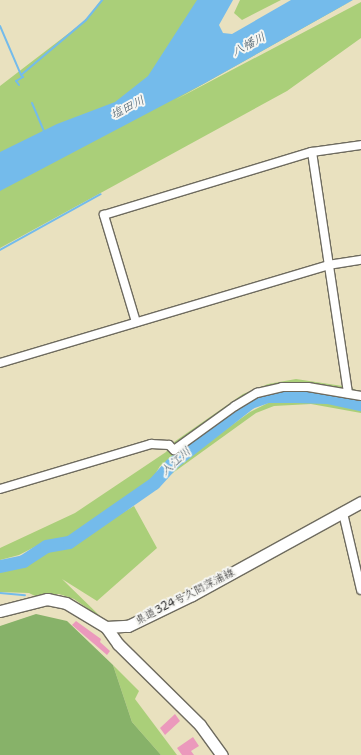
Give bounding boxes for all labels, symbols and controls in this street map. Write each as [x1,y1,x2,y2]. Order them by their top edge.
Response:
water label: 八幡川 [230,30,268,60]
water label: 塩田川 [109,93,147,123]
water label: 入江川 [158,445,194,479]
street label: 県道324号久間深浦線 [133,566,237,628]

